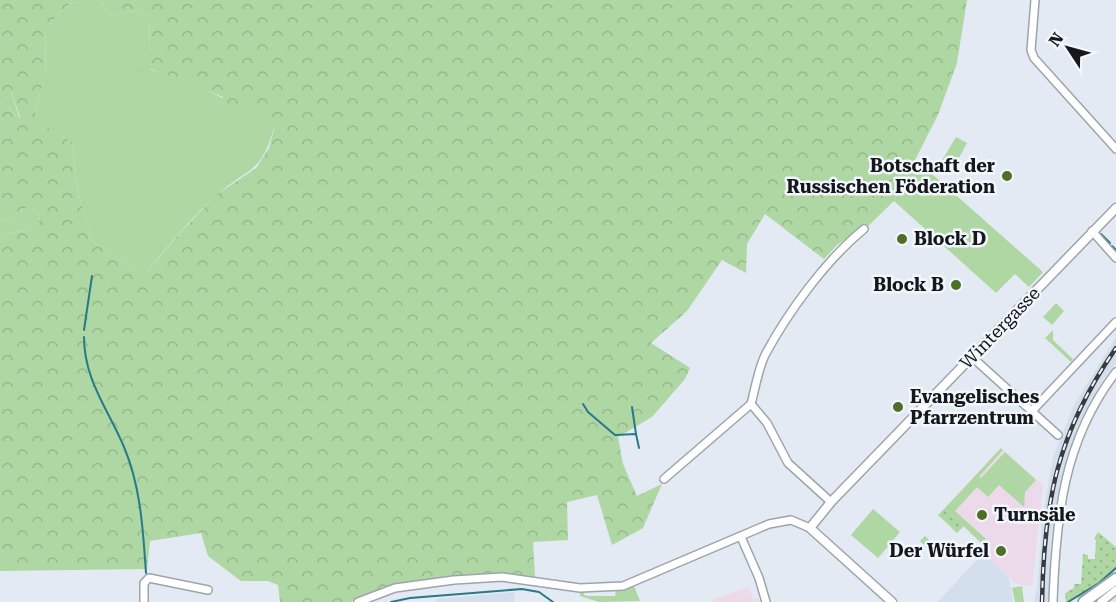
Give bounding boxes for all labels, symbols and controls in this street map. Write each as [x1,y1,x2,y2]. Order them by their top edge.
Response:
north arrow [1038,18,1098,78]
text: N [1045,29,1068,50]
place label: Botschaft der Russischen Föderation [787,155,995,197]
marker: Botschaft der Russischen Föderation [1000,169,1014,183]
place label: Block D [914,228,986,249]
marker: Block D [895,232,909,246]
place label: Block B [873,274,944,295]
marker: Block B [949,278,963,292]
street label: Wintergasse [955,282,1044,373]
place label: Evangelisches Pfarrzentrum [910,386,1039,428]
marker: Evangelisches Pfarrzentrum [891,400,905,414]
place label: Turnsäle [994,504,1076,525]
marker: Turnsäle [975,508,989,522]
place label: Der Würfel [889,540,989,561]
marker: Der Würfel [994,544,1008,558]

